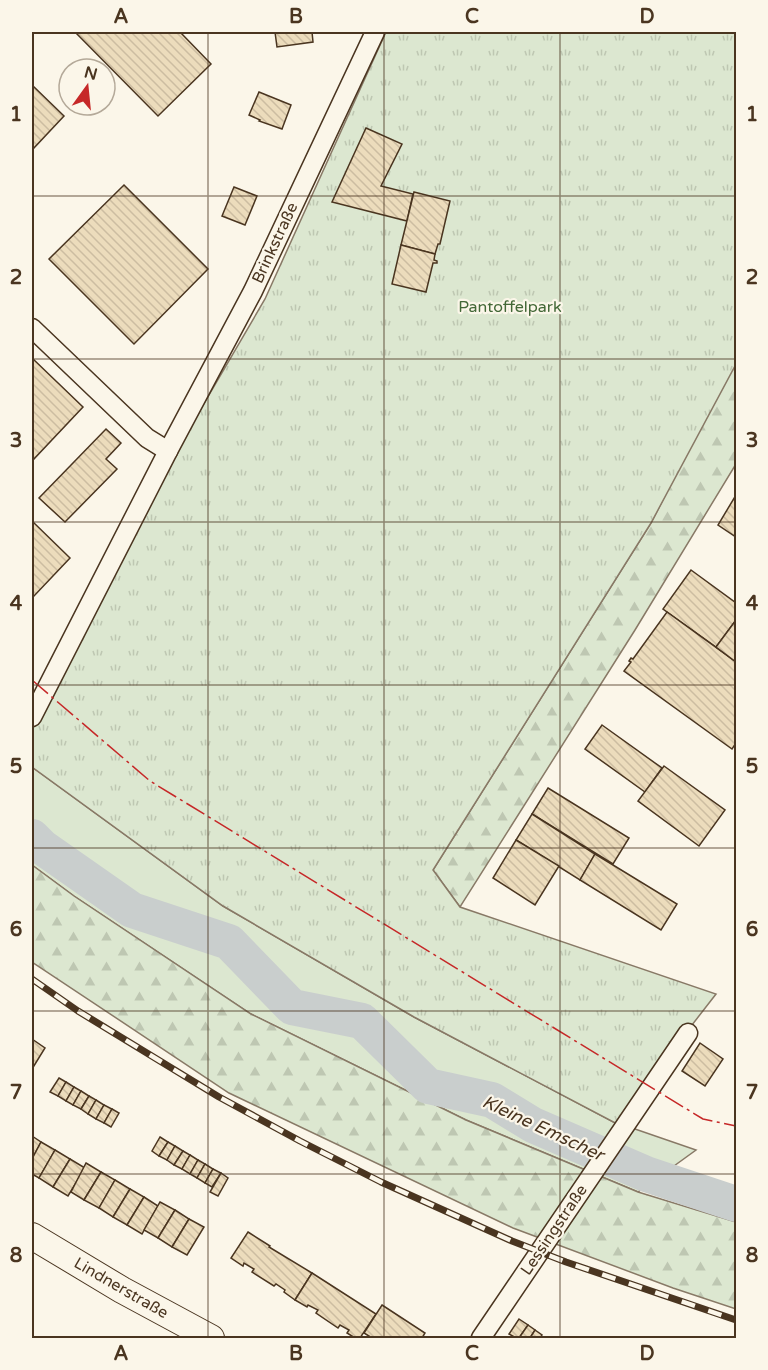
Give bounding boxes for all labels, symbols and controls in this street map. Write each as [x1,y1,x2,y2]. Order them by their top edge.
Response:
text: A [114,5,129,29]
text: B [289,5,303,29]
text: C [465,5,479,29]
text: D [639,5,655,29]
north arrow [57,57,117,117]
text: N [82,62,99,85]
text: 1 [10,103,22,127]
text: 1 [746,103,758,127]
street label: Brinkstraße [248,199,302,287]
text: 2 [10,266,22,290]
text: 2 [746,266,758,290]
park label: Pantoffelpark [458,297,562,317]
text: 3 [10,429,22,453]
text: 3 [746,429,758,453]
text: 4 [10,592,23,616]
text: 4 [746,592,759,616]
text: 5 [10,755,22,779]
text: 5 [746,755,758,779]
text: 6 [10,918,22,942]
text: 6 [746,918,758,942]
text: 7 [10,1081,22,1105]
text: 7 [746,1081,758,1105]
water label: Kleine Emscher [479,1090,609,1167]
street label: Lessingstraße [516,1181,592,1279]
text: 8 [10,1244,22,1268]
text: 8 [746,1244,758,1268]
street label: Lindnerstraße [70,1253,172,1323]
text: A [114,1342,129,1366]
text: B [289,1342,303,1366]
text: C [465,1342,479,1366]
text: D [639,1342,655,1366]

